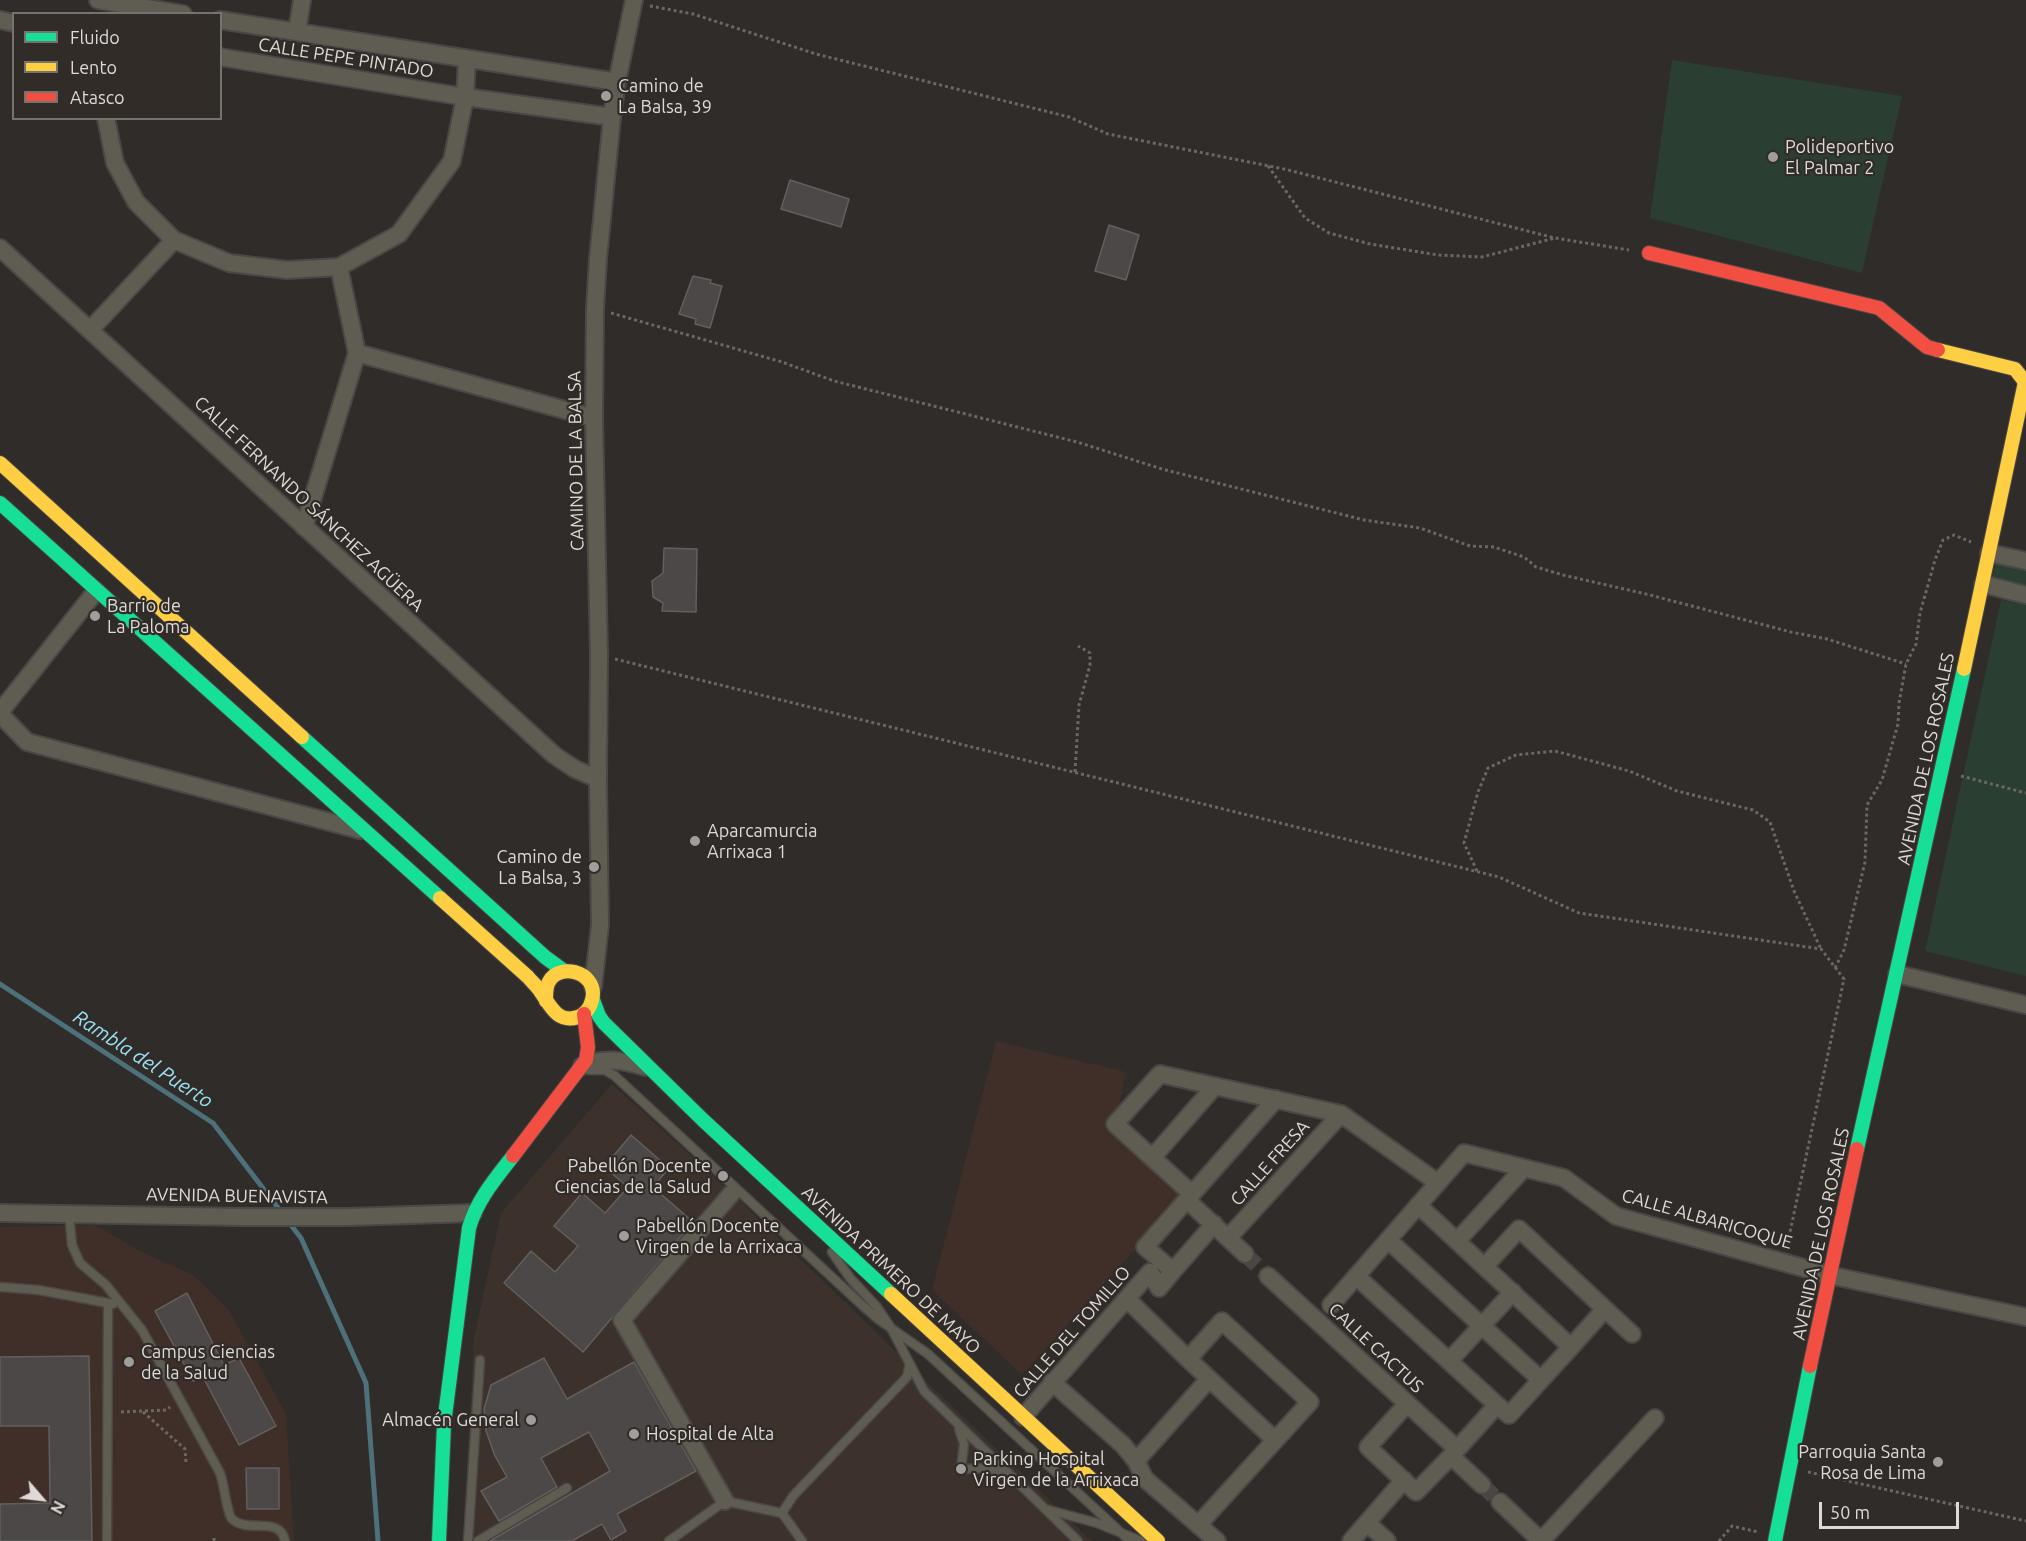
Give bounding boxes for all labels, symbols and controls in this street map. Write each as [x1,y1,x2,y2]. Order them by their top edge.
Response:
legend [12,12,222,120]
text: Fluido [70,27,120,47]
street label: CALLE PEPE PINTADO [257,33,435,83]
text: Lento [70,57,117,77]
place label: Camino de La Balsa, 39 [618,75,712,118]
text: Atasco [70,87,125,107]
marker: Camino de La Balsa, 39 [599,89,613,103]
place label: Polideportivo El Palmar 2 [1785,136,1894,178]
marker: Polideportivo El Palmar 2 [1766,150,1780,164]
street label: CAMINO DE LA BALSA [564,371,588,551]
street label: CALLE FERNANDO SÁNCHEZ AGÜERA [190,392,428,616]
place label: Barrio de La Paloma [107,595,189,638]
marker: Barrio de La Paloma [88,609,102,623]
street label: AVENIDA DE LOS ROSALES [1893,651,1959,867]
place label: Aparcamurcia Arrixaca 1 [707,820,817,862]
marker: Aparcamurcia Arrixaca 1 [688,834,702,848]
place label: Camino de La Balsa, 3 [496,846,582,888]
marker: Camino de La Balsa, 3 [587,860,601,874]
water label: Rambla del Puerto [69,1005,217,1113]
street label: CALLE FRESA [1226,1116,1314,1210]
street label: AVENIDA DE LOS ROSALES [1788,1126,1854,1342]
place label: Pabellón Docente Ciencias de la Salud [555,1155,711,1198]
marker: Pabellón Docente Ciencias de la Salud [716,1169,730,1183]
street label: AVENIDA PRIMERO DE MAYO [797,1181,985,1359]
street label: AVENIDA BUENAVISTA [146,1184,328,1208]
street label: CALLE ALBARICOQUE [1619,1184,1795,1254]
place label: Pabellón Docente Virgen de la Arrixaca [636,1215,802,1258]
marker: Pabellón Docente Virgen de la Arrixaca [617,1229,631,1243]
street label: CALLE DEL TOMILLO [1009,1262,1135,1402]
street label: CALLE CACTUS [1324,1299,1428,1397]
place label: Campus Ciencias de la Salud [141,1341,275,1384]
marker: Campus Ciencias de la Salud [122,1355,136,1369]
place label: Almacén General [382,1409,519,1431]
marker: Almacén General [524,1413,538,1427]
place label: Hospital de Alta [646,1423,774,1445]
marker: Hospital de Alta [627,1427,641,1441]
place label: Parroquia Santa Rosa de Lima [1798,1441,1926,1484]
place label: Parking Hospital Virgen de la Arrixaca [973,1448,1139,1490]
marker: Parroquia Santa Rosa de Lima [1931,1455,1945,1469]
marker: Parking Hospital Virgen de la Arrixaca [954,1462,968,1476]
north arrow [12,1469,72,1529]
scale bar [1822,1490,1962,1528]
text: N [47,1498,69,1517]
text: 50 m [1830,1502,1870,1522]

